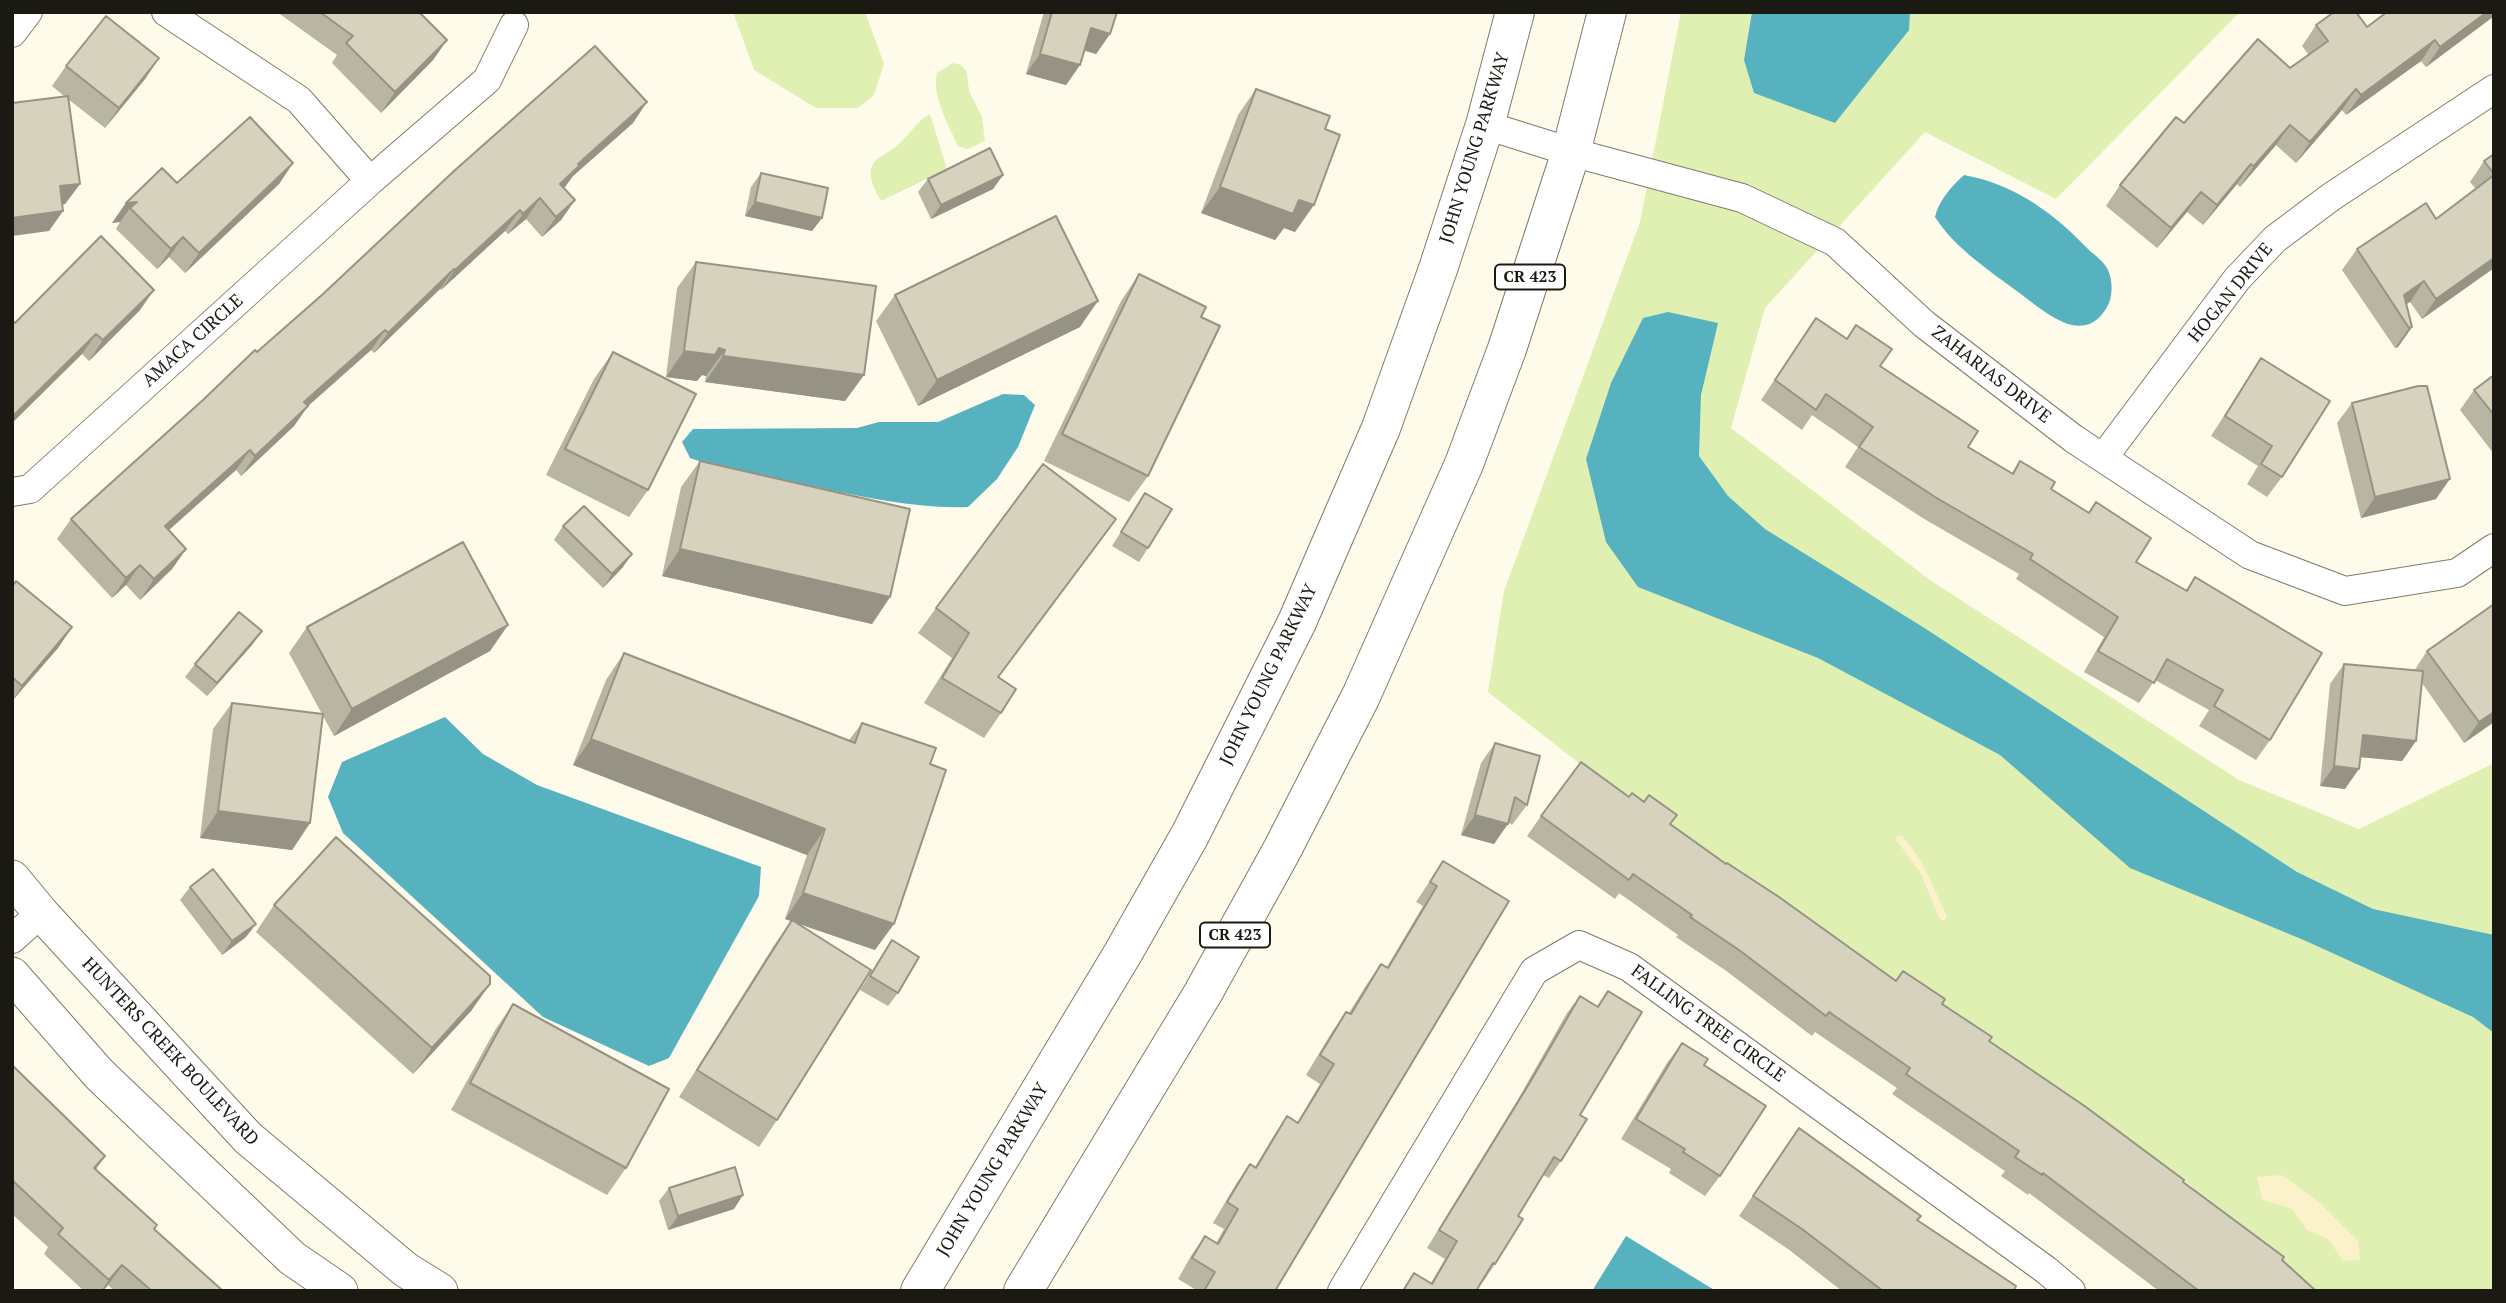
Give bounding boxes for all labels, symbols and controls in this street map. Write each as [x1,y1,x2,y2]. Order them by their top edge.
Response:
street label: JOHN YOUNG PARKWAY [1436,50,1514,246]
street label: HOGAN DRIVE [2184,239,2278,347]
road number: CR 423 [1495,264,1565,290]
street label: AMACA CIRCLE [138,290,248,392]
street label: ZAHARIAS DRIVE [1927,322,2055,428]
street label: JOHN YOUNG PARKWAY [1216,581,1322,769]
road number: CR 423 [1200,923,1270,948]
street label: HUNTERS CREEK BOULEVARD [77,953,263,1151]
street label: FALLING TREE CIRCLE [1627,961,1789,1087]
street label: JOHN YOUNG PARKWAY [933,1079,1053,1261]

